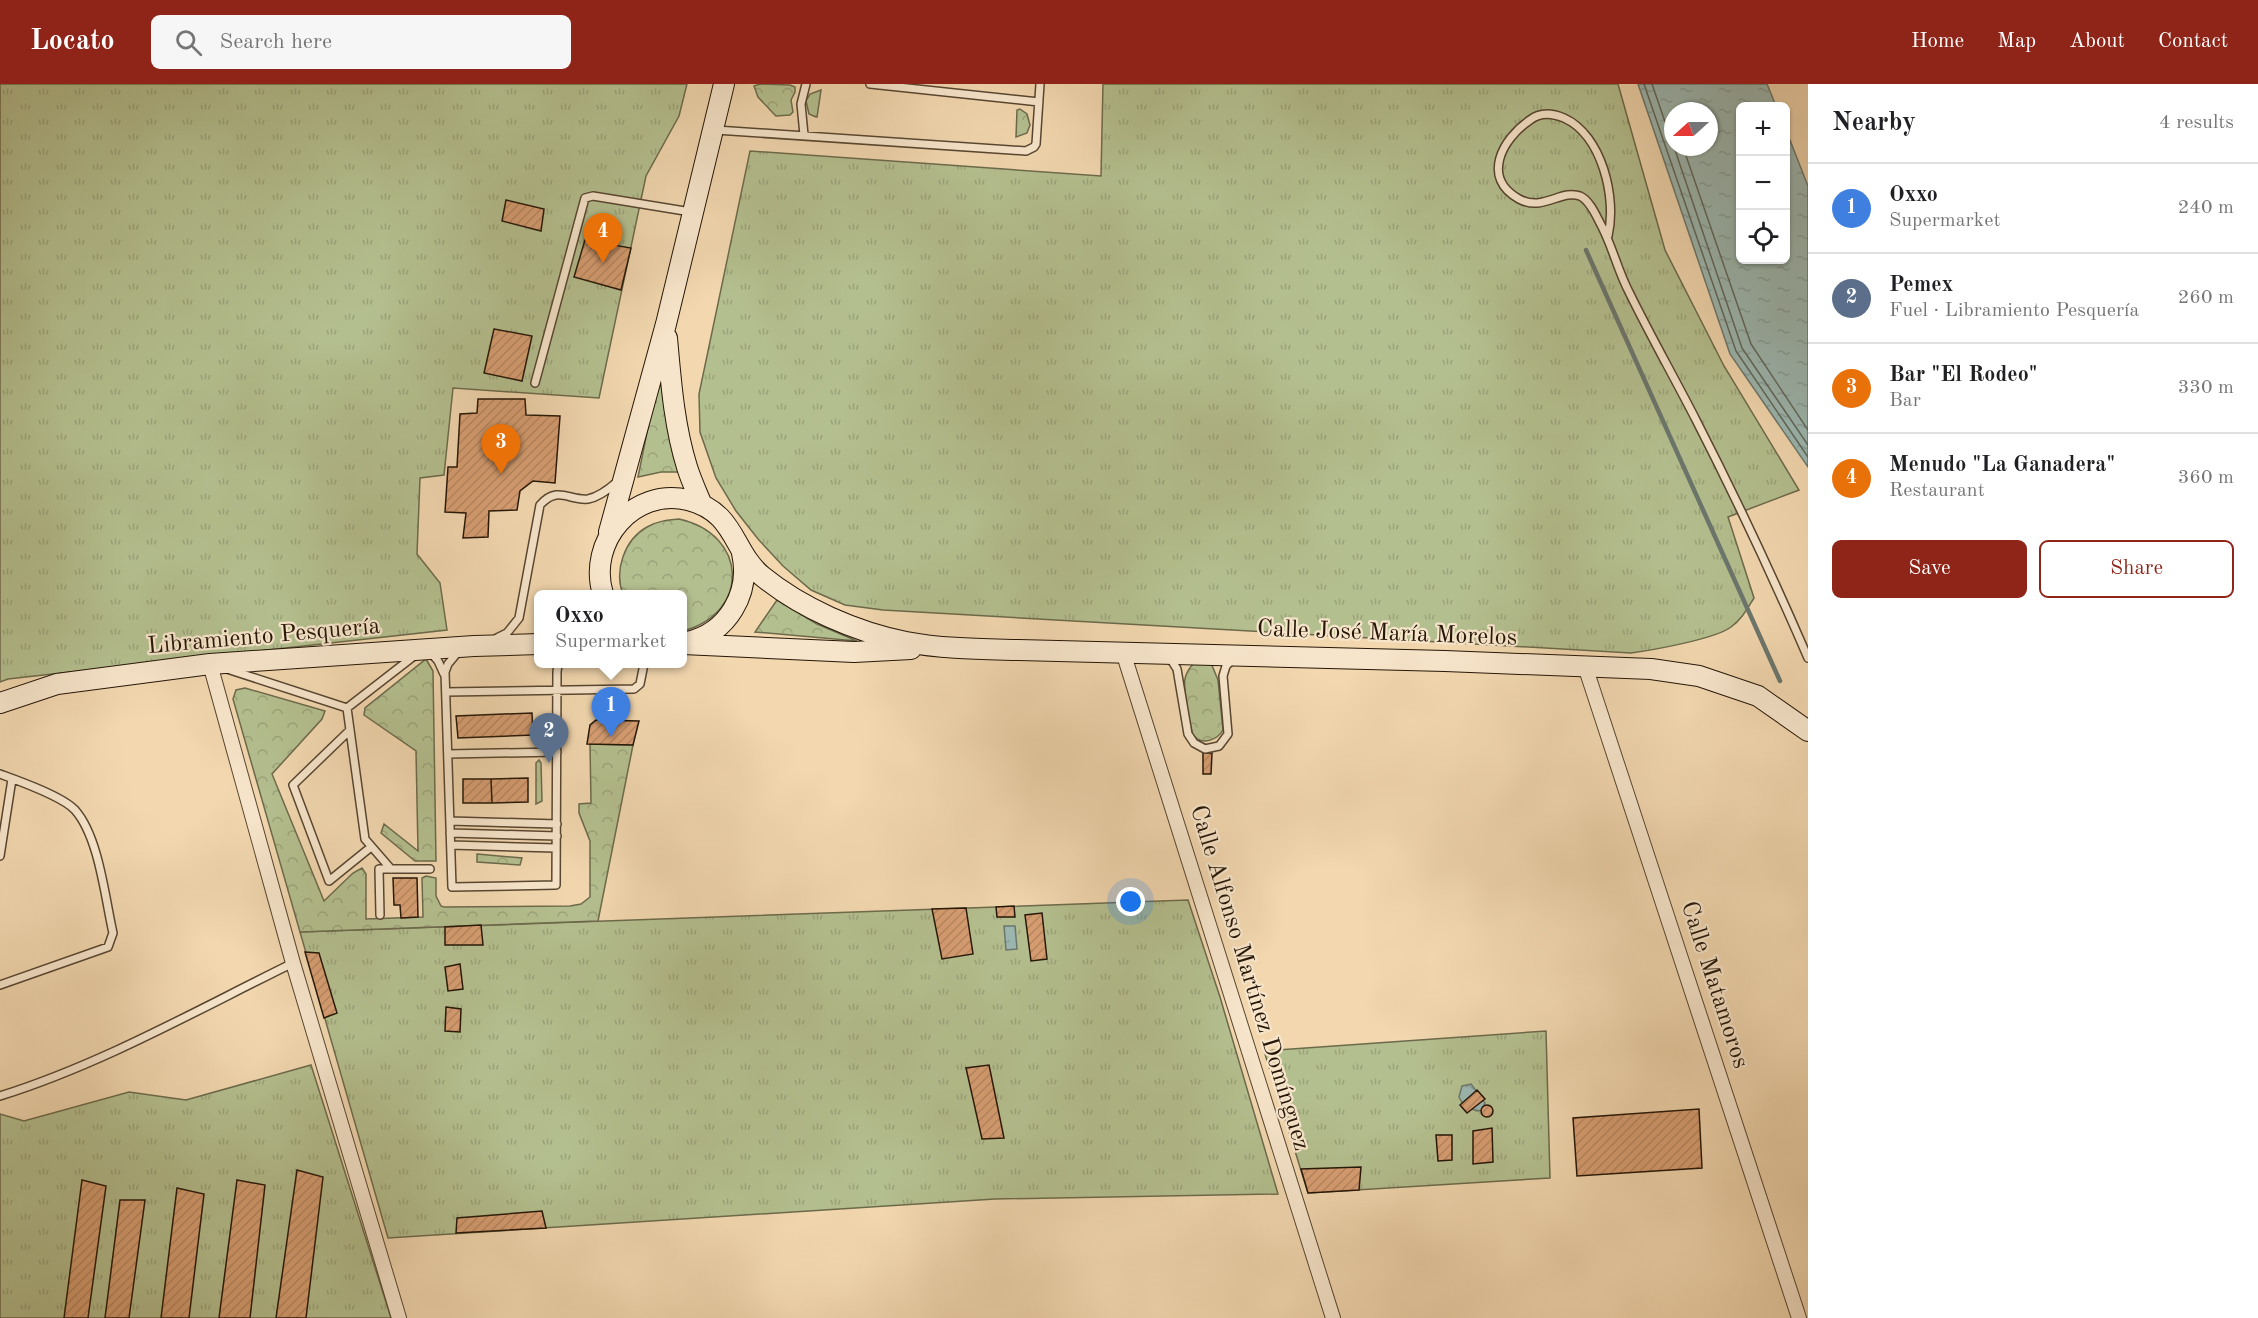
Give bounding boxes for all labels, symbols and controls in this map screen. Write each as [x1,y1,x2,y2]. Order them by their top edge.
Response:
search box [151,15,571,69]
icon: search [172,26,205,59]
text: Locato [30,28,115,56]
text: Search here [220,31,332,53]
text: Home [1911,31,1964,52]
text: Map [1997,31,2036,52]
text: About [2069,31,2125,52]
text: Contact [2158,31,2228,52]
north arrow [1664,102,1718,156]
map controls [1736,102,1790,264]
button: + [1736,102,1790,156]
text: Nearby [1832,110,1916,136]
text: 4 results [2159,113,2234,133]
button: − [1736,156,1790,210]
text: Oxxo [1889,184,1938,206]
text: 1 [1846,198,1857,218]
text: 240 m [2178,198,2234,218]
button: locate [1736,210,1790,264]
text: Supermarket [1889,211,2000,231]
pin: 4 [584,214,622,263]
text: Pemex [1889,274,1953,296]
text: 2 [1846,288,1857,308]
text: 260 m [2178,288,2234,308]
text: Fuel · Libramiento Pesquería [1889,301,2139,321]
text: Bar "El Rodeo" [1889,364,2037,386]
text: 3 [1846,378,1857,398]
text: 330 m [2178,378,2234,398]
text: Bar [1889,391,1921,411]
pin: 3 [482,424,520,474]
text: Menudo "La Ganadera" [1889,454,2115,476]
text: 4 [1846,468,1857,488]
text: 360 m [2178,468,2234,488]
text: Restaurant [1889,481,1985,501]
button: Save [1832,540,2027,598]
button: Share [2039,540,2234,598]
popup [534,590,687,668]
text: Oxxo [555,605,604,627]
street label: Libramiento Pesquería [147,615,382,659]
street label: Calle José María Morelos [1257,617,1517,651]
text: Supermarket [555,632,666,652]
pin: 1 [592,688,630,737]
pin: 2 [530,714,568,763]
street label: Calle Alfonso Martínez Domínguez [1185,802,1313,1154]
your location [1116,887,1145,916]
street label: Calle Matamoros [1676,899,1752,1071]

